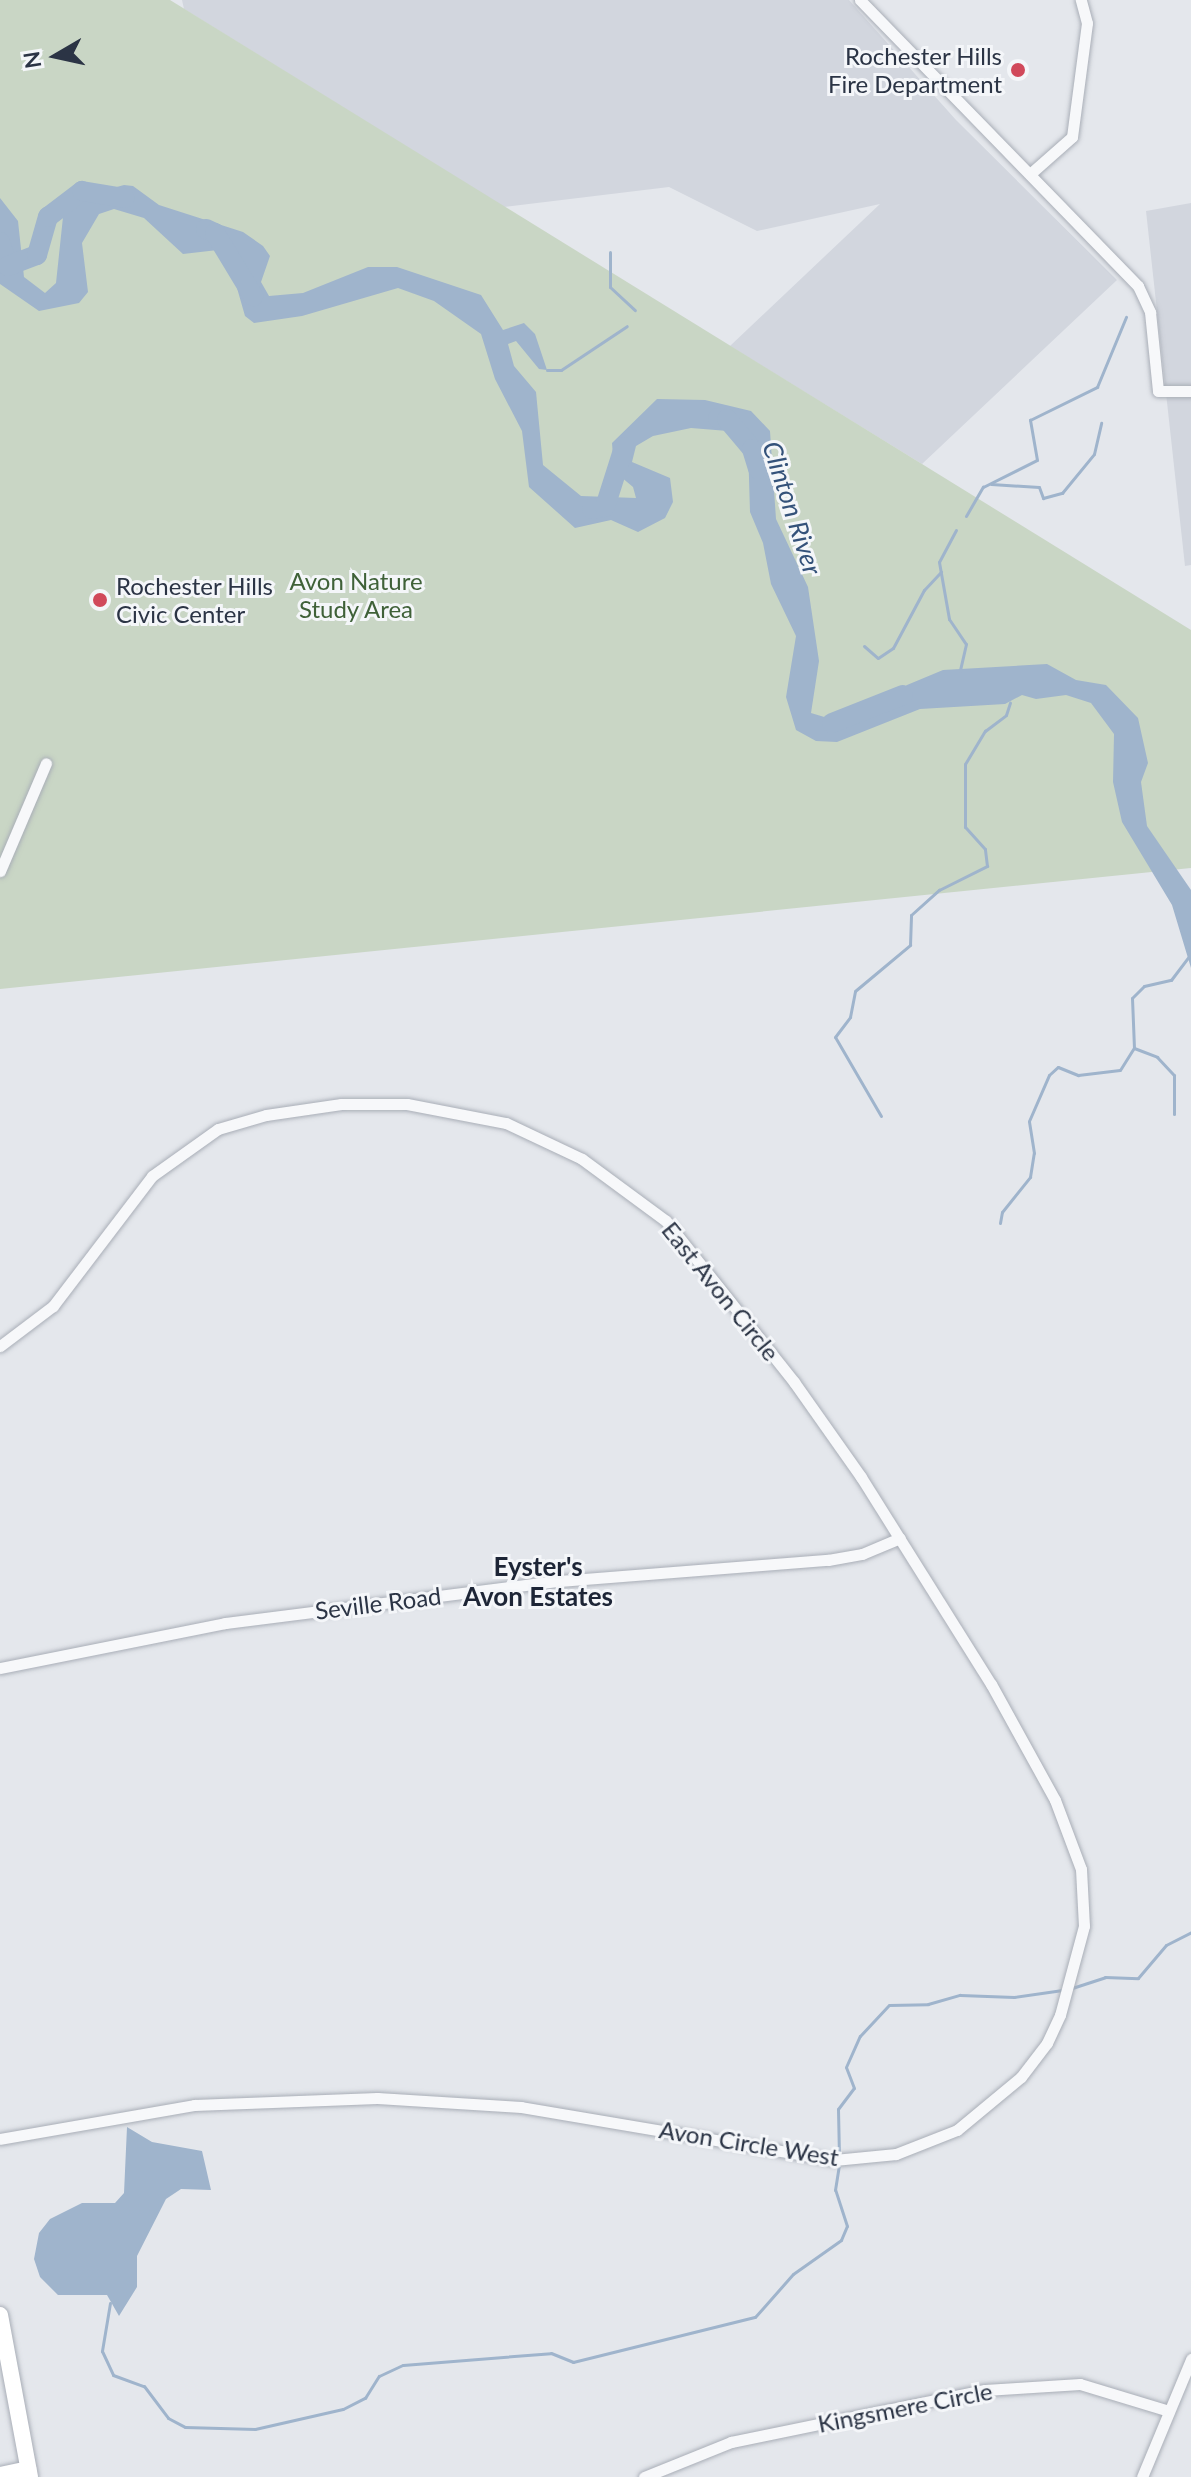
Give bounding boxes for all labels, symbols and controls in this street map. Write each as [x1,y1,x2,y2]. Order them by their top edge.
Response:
north arrow [16,16,96,96]
place label: Rochester Hills Fire Department [828,42,1002,98]
text: N [17,49,46,70]
marker: Rochester Hills Fire Department [1009,61,1027,79]
water label: Clinton River [756,437,828,579]
park label: Avon Nature Study Area [289,567,423,623]
place label: Rochester Hills Civic Center [116,572,273,628]
marker: Rochester Hills Civic Center [91,591,109,609]
street label: East Avon Circle [656,1215,786,1367]
district label: Eyster's Avon Estates [463,1551,613,1612]
street label: Seville Road [313,1581,443,1625]
street label: Avon Circle West [657,2115,841,2171]
street label: Kingsmere Circle [815,2376,995,2438]

